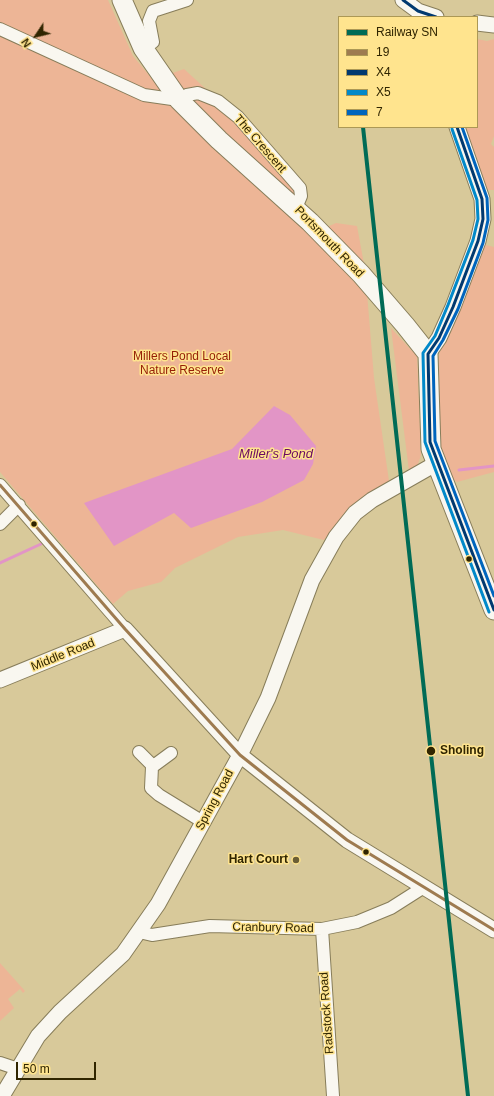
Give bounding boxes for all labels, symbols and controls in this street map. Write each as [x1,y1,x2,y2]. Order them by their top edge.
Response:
north arrow [16,16,56,56]
legend [338,16,478,128]
text: Railway SN [376,25,438,39]
text: N [19,36,33,50]
text: 19 [376,45,389,59]
text: X4 [376,65,391,79]
text: X5 [376,85,391,99]
text: 7 [376,105,383,119]
street label: The Crescent [231,112,289,176]
street label: Portsmouth Road [291,203,367,281]
park label: Millers Pond Local Nature Reserve [133,350,231,378]
water label: Miller's Pond [239,446,313,462]
unlabelled marker [29,519,39,529]
unlabelled marker [464,554,474,564]
street label: Middle Road [29,636,97,674]
place label: Sholing [440,744,484,758]
marker: Sholing [425,745,437,757]
street label: Spring Road [193,767,237,833]
unlabelled marker [361,847,371,857]
place label: Hart Court [229,853,288,867]
marker: Hart Court [291,855,301,865]
street label: Cranbury Road [232,920,314,936]
street label: Radstock Road [317,972,337,1054]
scale bar [18,1054,98,1080]
text: 50 m [23,1062,50,1076]

